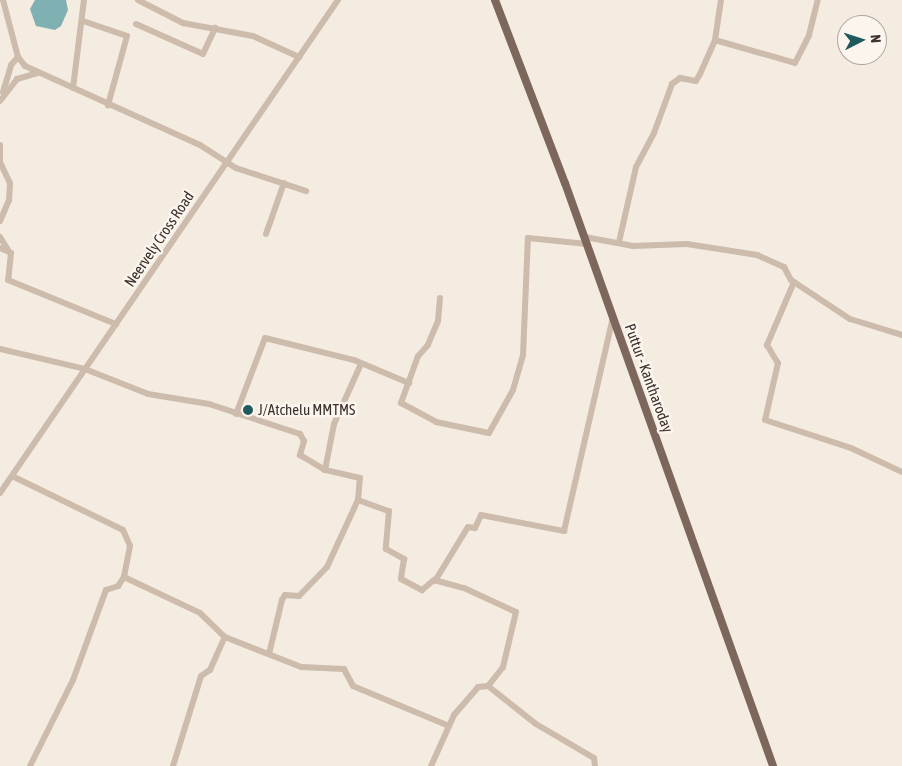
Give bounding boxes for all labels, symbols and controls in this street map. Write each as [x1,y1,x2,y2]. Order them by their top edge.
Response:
north arrow [837,15,887,65]
text: N [868,34,884,44]
street label: Neervely Cross Road [120,188,198,290]
street label: Puttur - Kantharoday [621,321,677,435]
place label: J/Atchelu MMTMS [258,401,355,419]
marker: J/Atchelu MMTMS [242,404,254,416]

